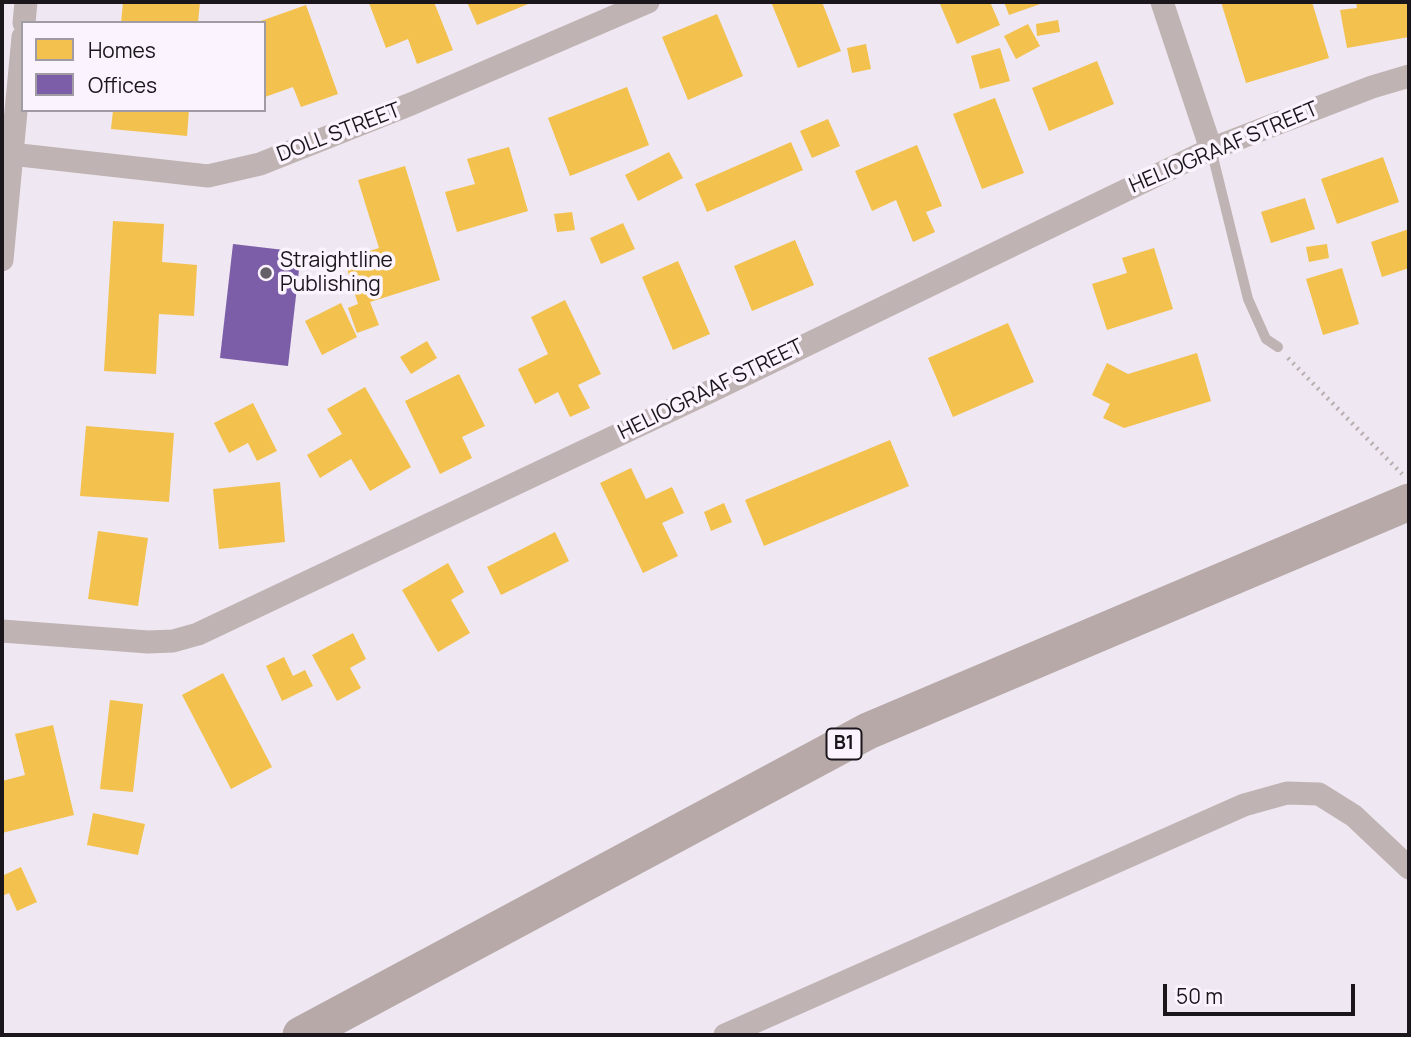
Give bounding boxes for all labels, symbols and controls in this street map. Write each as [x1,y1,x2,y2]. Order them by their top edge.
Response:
legend [21,21,266,112]
text: Homes [88,36,156,64]
text: Offices [88,71,157,99]
street label: HELIOGRAAF STREET [1126,97,1322,199]
street label: DOLL STREET [274,98,404,168]
place label: Straightline Publishing [280,248,393,298]
marker: Straightline Publishing [258,265,274,281]
street label: HELIOGRAAF STREET [614,334,808,446]
road number: B1 [826,729,862,760]
scale bar [1166,970,1358,1014]
text: 50 m [1176,982,1223,1010]

